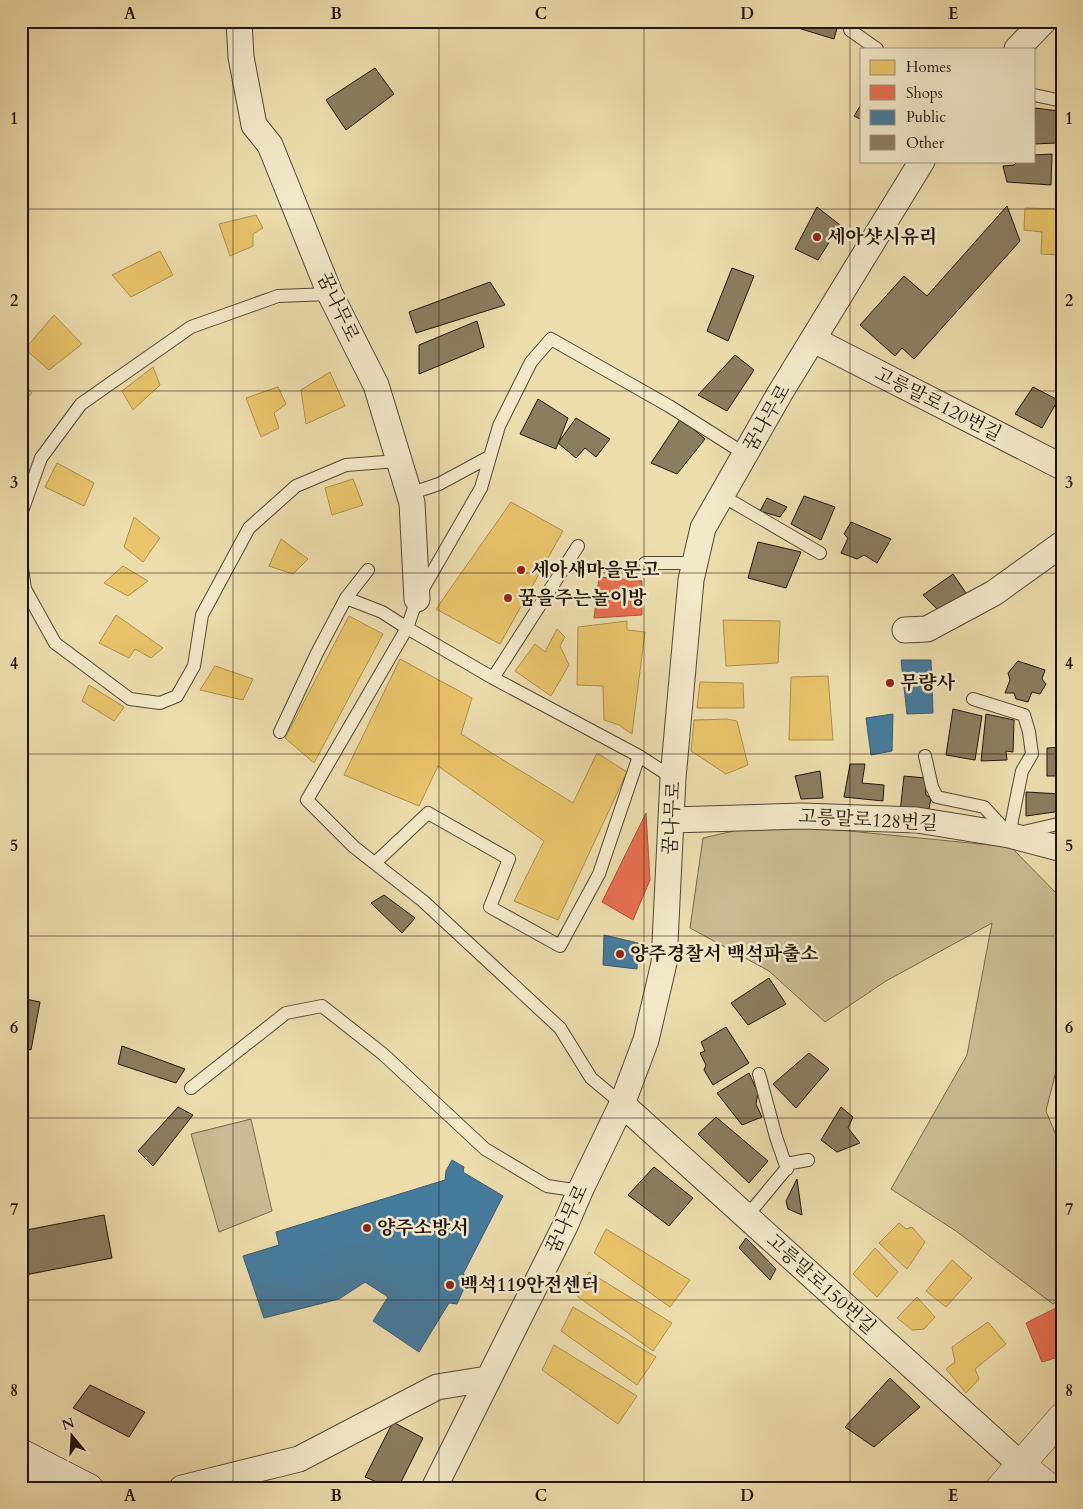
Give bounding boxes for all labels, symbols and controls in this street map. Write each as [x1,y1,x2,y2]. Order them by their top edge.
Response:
text: A [124,3,136,25]
text: B [330,3,342,25]
text: C [535,3,547,25]
text: D [740,3,754,25]
text: E [948,3,958,25]
legend [860,48,1036,162]
text: Homes [906,57,951,77]
text: Shops [906,83,943,103]
text: Public [906,107,946,127]
text: 1 [10,108,18,130]
text: 1 [1065,108,1073,130]
text: Other [906,133,945,153]
place label: 세아샷시유리 [827,224,937,250]
marker: 세아샷시유리 [811,231,823,243]
street label: 꿈나무로 [311,268,365,346]
text: 2 [10,290,18,312]
text: 2 [1065,290,1073,312]
street label: 고릉말로120번길 [870,361,1006,447]
street label: 꿈나무로 [737,380,797,456]
text: 3 [10,472,18,494]
text: 3 [1065,472,1073,494]
place label: 세아새마을문고 [531,557,660,583]
marker: 세아새마을문고 [515,564,527,576]
place label: 꿈을주는놀이방 [518,585,647,611]
marker: 꿈을주는놀이방 [502,592,514,604]
text: 4 [10,653,18,675]
text: 4 [1065,653,1073,675]
place label: 무량사 [900,670,956,696]
marker: 무량사 [884,677,896,689]
street label: 꿈나무로 [657,781,687,855]
street label: 고릉말로128번길 [798,803,938,837]
text: 5 [10,835,18,857]
text: 5 [1065,835,1073,857]
place label: 양주경찰서 백석파출소 [630,941,819,967]
marker: 양주경찰서 백석파출소 [614,948,626,960]
text: 6 [10,1017,18,1039]
text: 6 [1065,1017,1073,1039]
street label: 꿈나무로 [540,1180,594,1258]
text: 7 [10,1199,18,1221]
text: 7 [1065,1199,1073,1221]
place label: 양주소방서 [377,1215,469,1241]
marker: 양주소방서 [361,1222,373,1234]
street label: 고릉말로150번길 [761,1228,881,1340]
place label: 백석119안전센터 [460,1272,599,1298]
marker: 백석119안전센터 [444,1279,456,1291]
text: 8 [10,1380,18,1402]
text: 8 [1065,1380,1073,1402]
north arrow [48,1412,98,1462]
text: N [59,1413,77,1435]
text: A [124,1485,136,1507]
text: B [330,1485,342,1507]
text: C [535,1485,547,1507]
text: D [740,1485,754,1507]
text: E [948,1485,958,1507]

